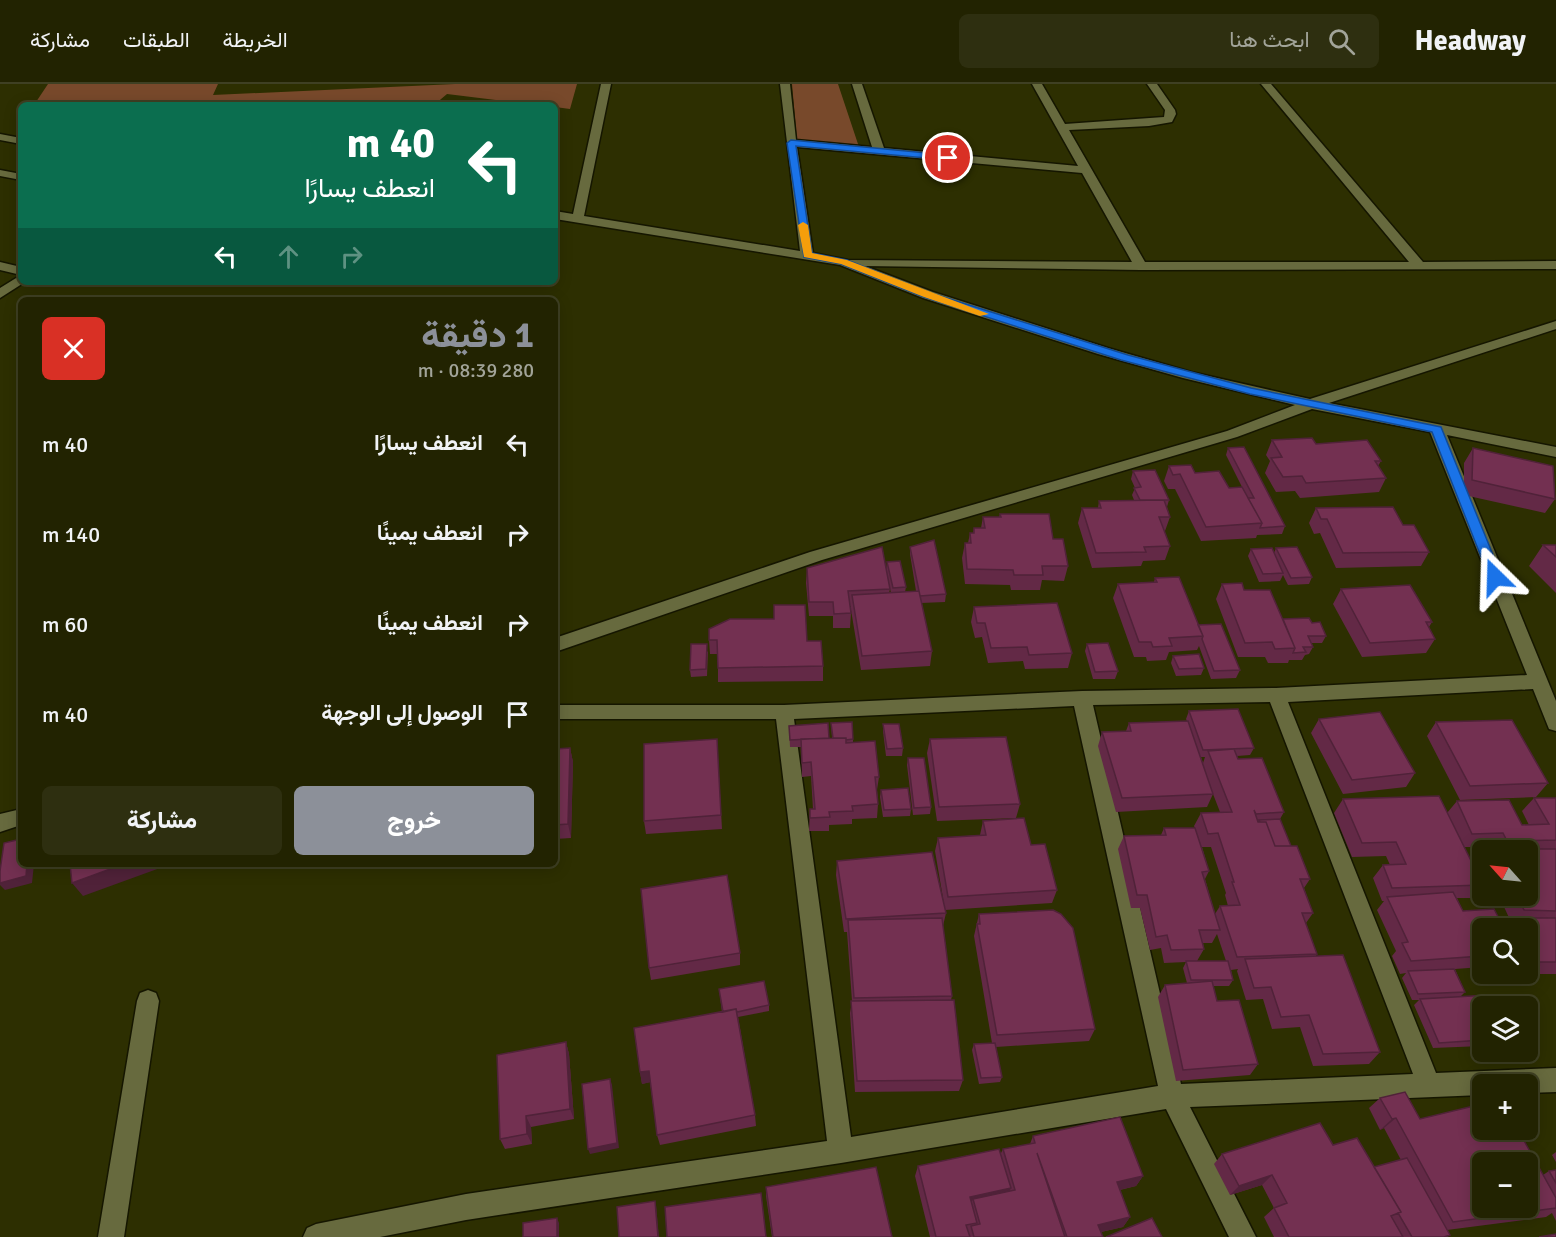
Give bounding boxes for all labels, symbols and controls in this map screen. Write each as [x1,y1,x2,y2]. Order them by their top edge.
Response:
search box [959,14,1379,68]
text: Headway [1415,24,1526,58]
icon: search [1325,25,1358,58]
text: ابحث هنا [1229,26,1310,53]
text: مشاركة [30,27,90,53]
text: الطبقات [123,27,190,53]
text: الخريطة [223,27,288,53]
text: 40 m [346,118,435,169]
icon: left [456,126,534,204]
pin [922,132,973,183]
icon: arrive [931,141,964,174]
text: انعطف يسارًا [304,172,435,205]
icon: left [209,240,242,273]
icon: ahead [272,240,305,273]
icon: right [335,240,368,273]
text: 1 دقيقة [421,313,534,358]
button: close [42,317,105,380]
text: 280 m · 08:39 [418,358,534,383]
icon: left [501,428,534,461]
text: انعطف يسارًا [374,429,483,456]
text: 40 m [42,431,88,458]
icon: right [501,518,534,551]
text: انعطف يمينًا [377,519,483,546]
text: 140 m [42,521,100,548]
position arrow [1463,545,1527,609]
icon: right [501,608,534,641]
text: انعطف يمينًا [377,609,483,636]
text: 60 m [42,611,88,638]
icon: arrive [501,698,534,731]
text: الوصول إلى الوجهة [321,699,483,726]
text: 40 m [42,701,88,728]
button: مشاركة [42,786,282,855]
button: خروج [294,786,534,855]
north arrow [1472,840,1538,906]
map controls [1472,840,1538,1218]
button: search [1472,918,1538,984]
button: layers [1472,996,1538,1062]
button: + [1472,1074,1538,1140]
button: − [1472,1152,1538,1218]

